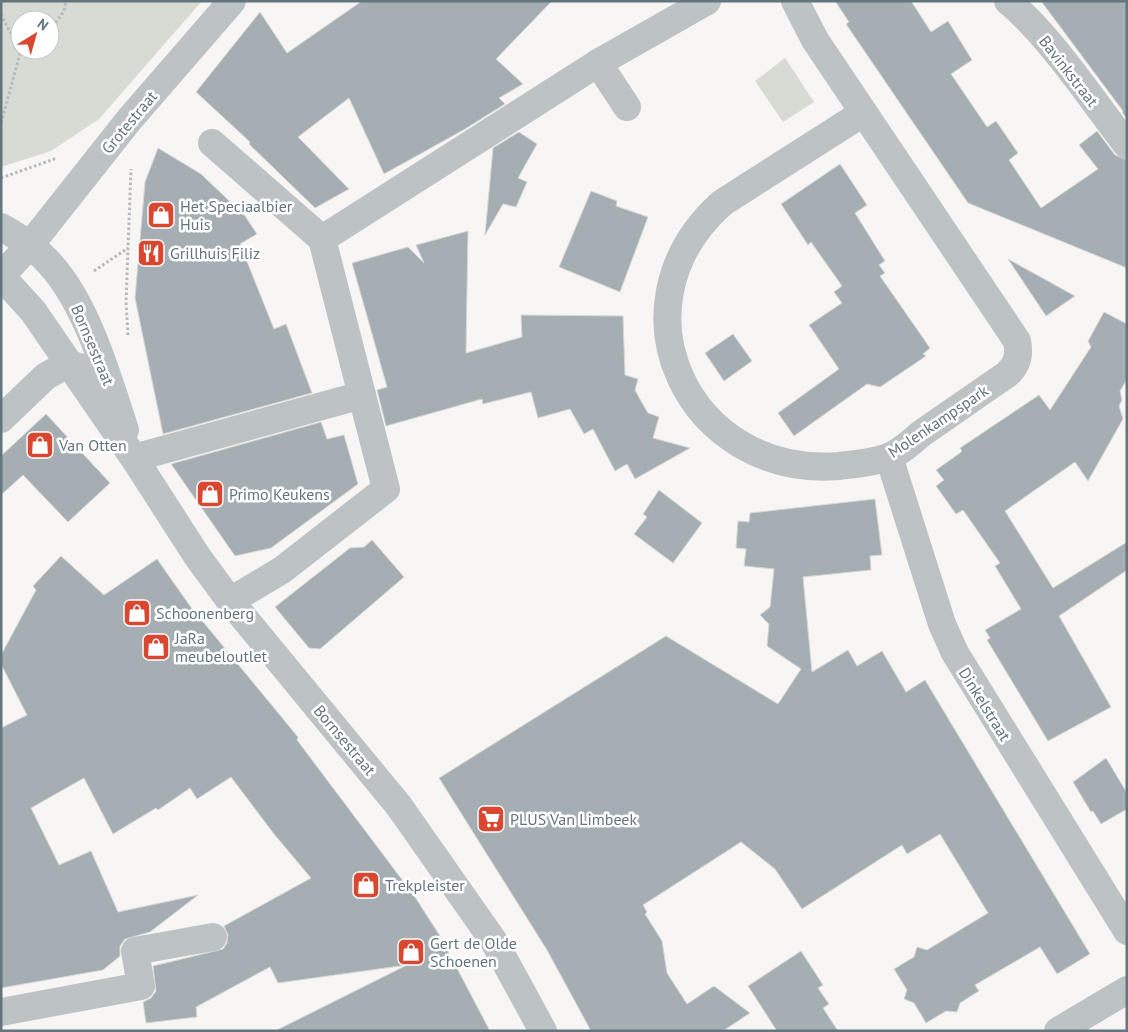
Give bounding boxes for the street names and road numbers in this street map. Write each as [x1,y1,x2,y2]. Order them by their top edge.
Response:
street label: Bavinkstraat [1035,32,1103,111]
street label: Grotestraat [97,86,161,158]
street label: Bornsestraat [67,302,119,389]
street label: Molenkampspark [884,380,992,462]
street label: Dinkelstraat [955,664,1016,745]
street label: Bornsestraat [310,701,381,780]

